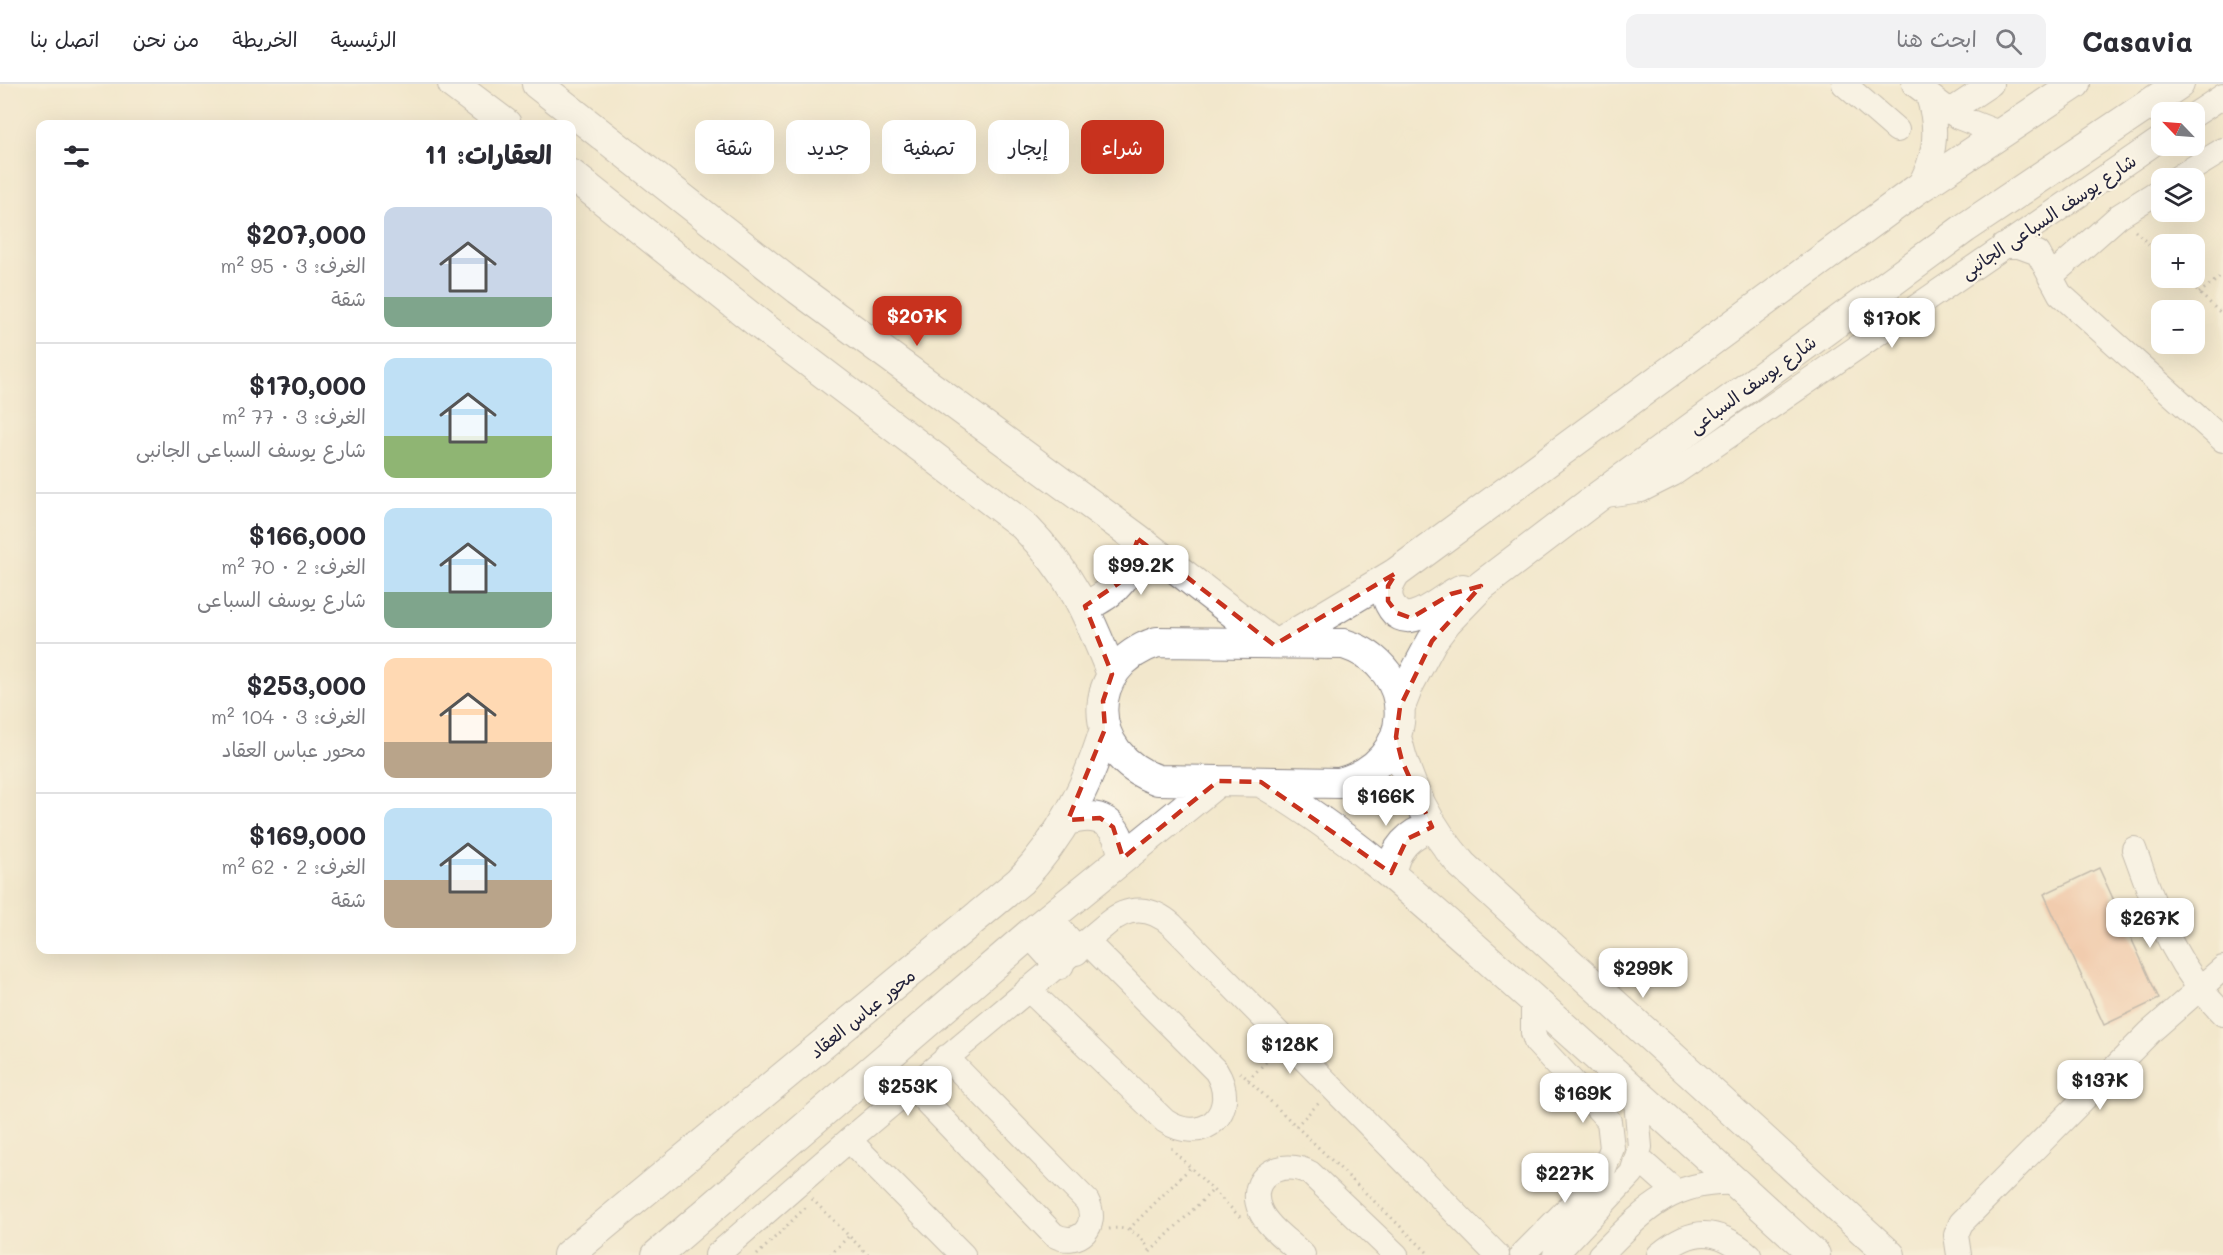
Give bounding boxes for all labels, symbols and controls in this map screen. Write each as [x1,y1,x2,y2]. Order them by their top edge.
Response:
search box [1626,14,2046,68]
text: Casavia [2082,23,2193,59]
text: ابحث هنا [1896,24,1977,53]
text: اتصل بنا [30,25,100,52]
text: من نحن [133,25,199,52]
text: الخريطة [232,25,298,52]
text: الرئيسية [331,25,397,52]
icon: search [1992,25,2025,58]
north arrow [2151,102,2205,156]
map controls [2151,102,2205,354]
chip: شقة [695,120,774,174]
chip: جديد [786,120,870,174]
chip: تصفية [882,120,976,174]
chip: إيجار [988,120,1069,174]
chip: شراء [1081,120,1164,174]
text: العقارات: 11 [424,137,552,171]
icon: filters [60,140,93,173]
street label: شارع يوسف السباعى الجانبى [1955,148,2141,285]
button: layers [2151,168,2205,222]
text: $207,000 [246,217,366,251]
icon: home [432,231,504,303]
button: + [2151,234,2205,288]
text: الغرف: 3 · 95 m² [221,252,366,278]
text: شقة [331,285,366,311]
pin: $207K [875,296,959,347]
pin: $170K [1850,298,1934,349]
button: − [2151,300,2205,354]
text: $207K [887,302,947,328]
text: $170K [1863,304,1921,330]
street label: شارع يوسف السباعى [1683,330,1821,439]
text: $170,000 [249,368,366,402]
icon: home [432,382,504,454]
text: الغرف: 3 · 77 m² [222,403,366,429]
text: شارع يوسف السباعى الجانبى [136,436,366,462]
text: $166,000 [249,518,366,552]
icon: home [432,532,504,604]
pin: $99.2K [1092,545,1190,596]
text: $99.2K [1108,551,1174,577]
text: الغرف: 2 · 70 m² [221,553,366,579]
text: شارع يوسف السباعى [197,586,366,612]
text: $253,000 [246,668,366,702]
icon: home [432,682,504,754]
text: الغرف: 3 · 104 m² [211,703,366,729]
text: محور عباس العقاد [222,736,366,762]
pin: $166K [1344,776,1428,827]
text: $166K [1357,782,1415,808]
text: $169,000 [249,818,366,852]
icon: home [432,832,504,904]
text: الغرف: 2 · 62 m² [221,853,366,879]
text: شقة [331,886,366,912]
pin: $267K [2108,898,2192,949]
text: $267K [2120,904,2180,930]
pin: $299K [1601,948,1685,999]
text: $299K [1613,954,1673,980]
street label: محور عباس العقاد [804,963,920,1063]
pin: $128K [1248,1024,1332,1075]
text: $128K [1261,1030,1319,1056]
pin: $137K [2058,1060,2142,1111]
pin: $253K [866,1066,950,1117]
text: $137K [2071,1066,2129,1092]
text: $253K [878,1072,938,1098]
pin: $169K [1541,1073,1625,1124]
text: $169K [1554,1079,1612,1105]
pin: $227K [1523,1153,1607,1204]
text: $227K [1535,1159,1595,1185]

